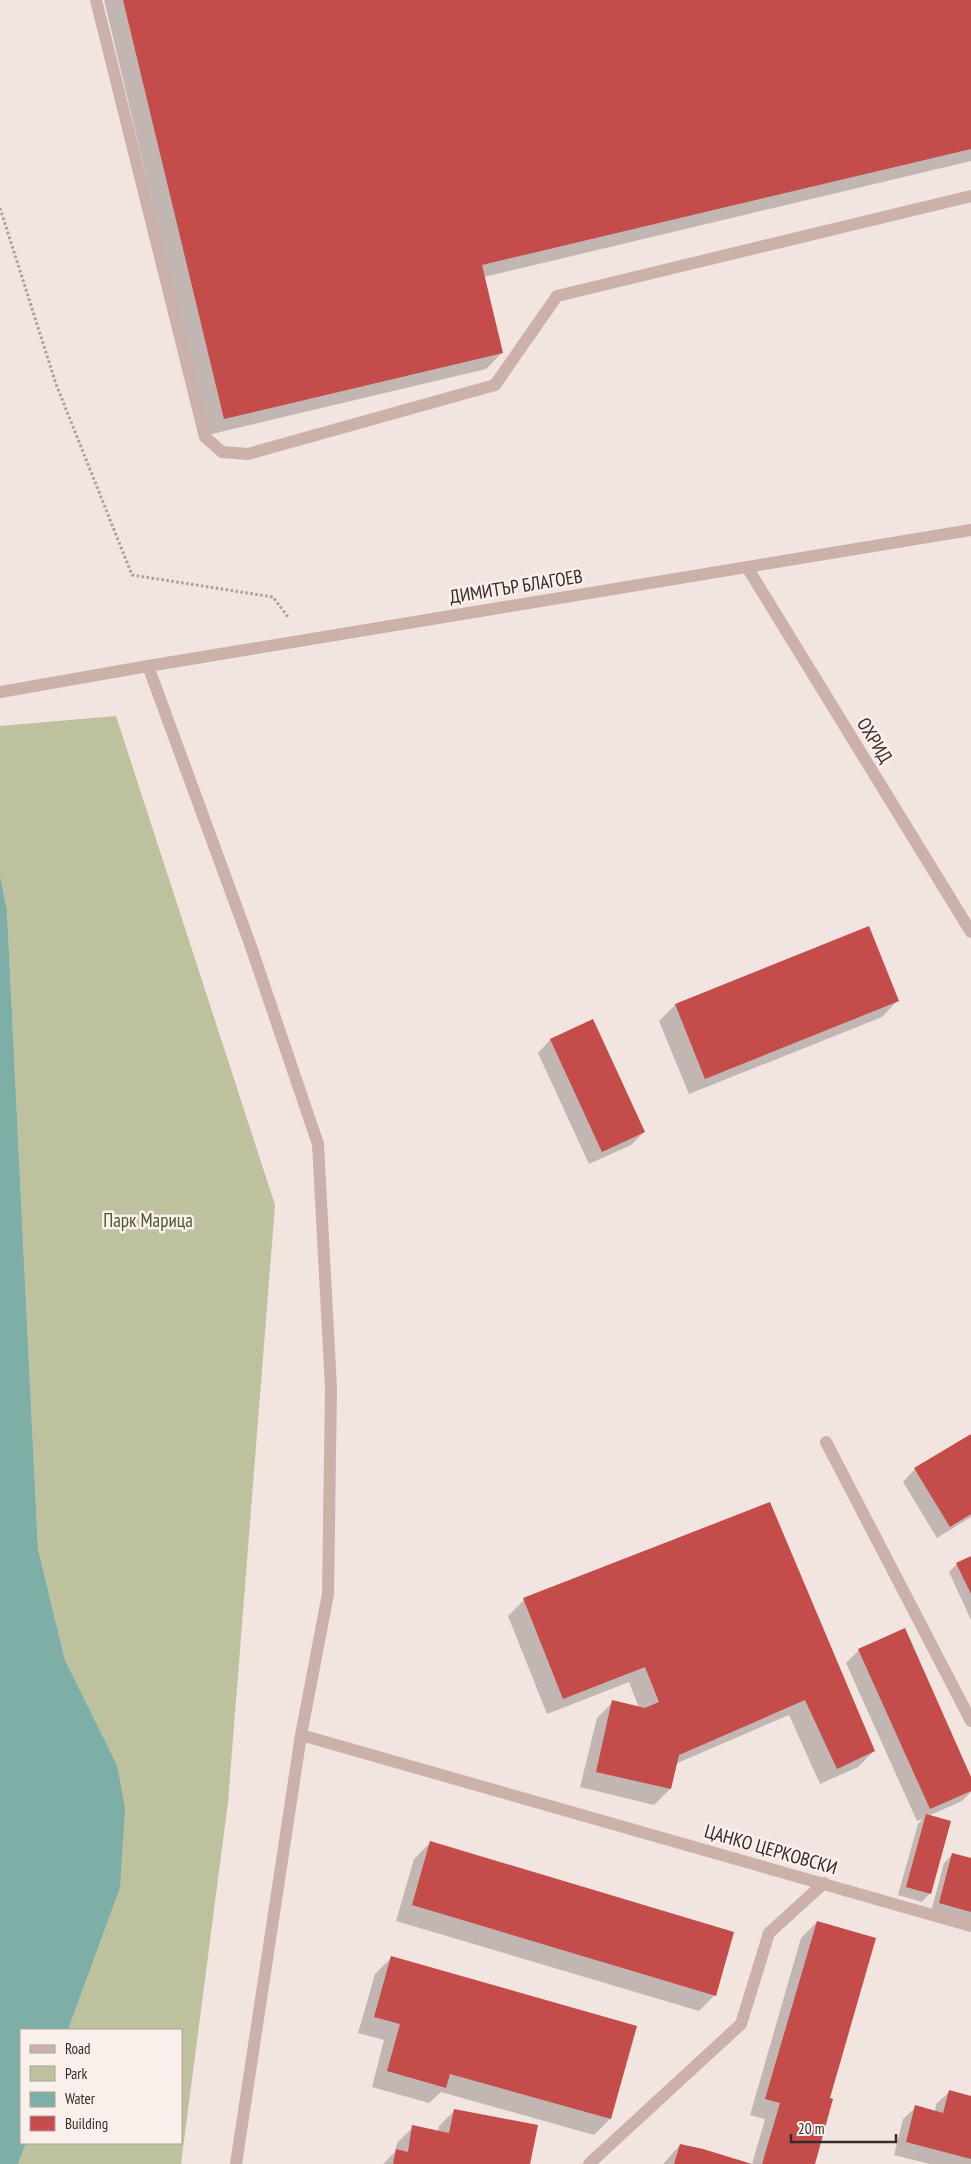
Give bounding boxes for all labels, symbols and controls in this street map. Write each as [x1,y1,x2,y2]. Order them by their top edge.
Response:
street label: ДИМИТЪР БЛАГОЕВ [448,564,584,608]
street label: ОХРИД [852,713,898,767]
park label: Парк Марица [103,1208,193,1232]
street label: ЦАНКО ЦЕРКОВСКИ [702,1819,840,1879]
legend [20,2029,182,2144]
text: Road [65,2039,91,2058]
text: Park [65,2064,87,2083]
text: Water [65,2089,96,2108]
scale bar [791,2112,896,2144]
text: Building [65,2114,108,2133]
text: 20 m [798,2119,824,2138]

